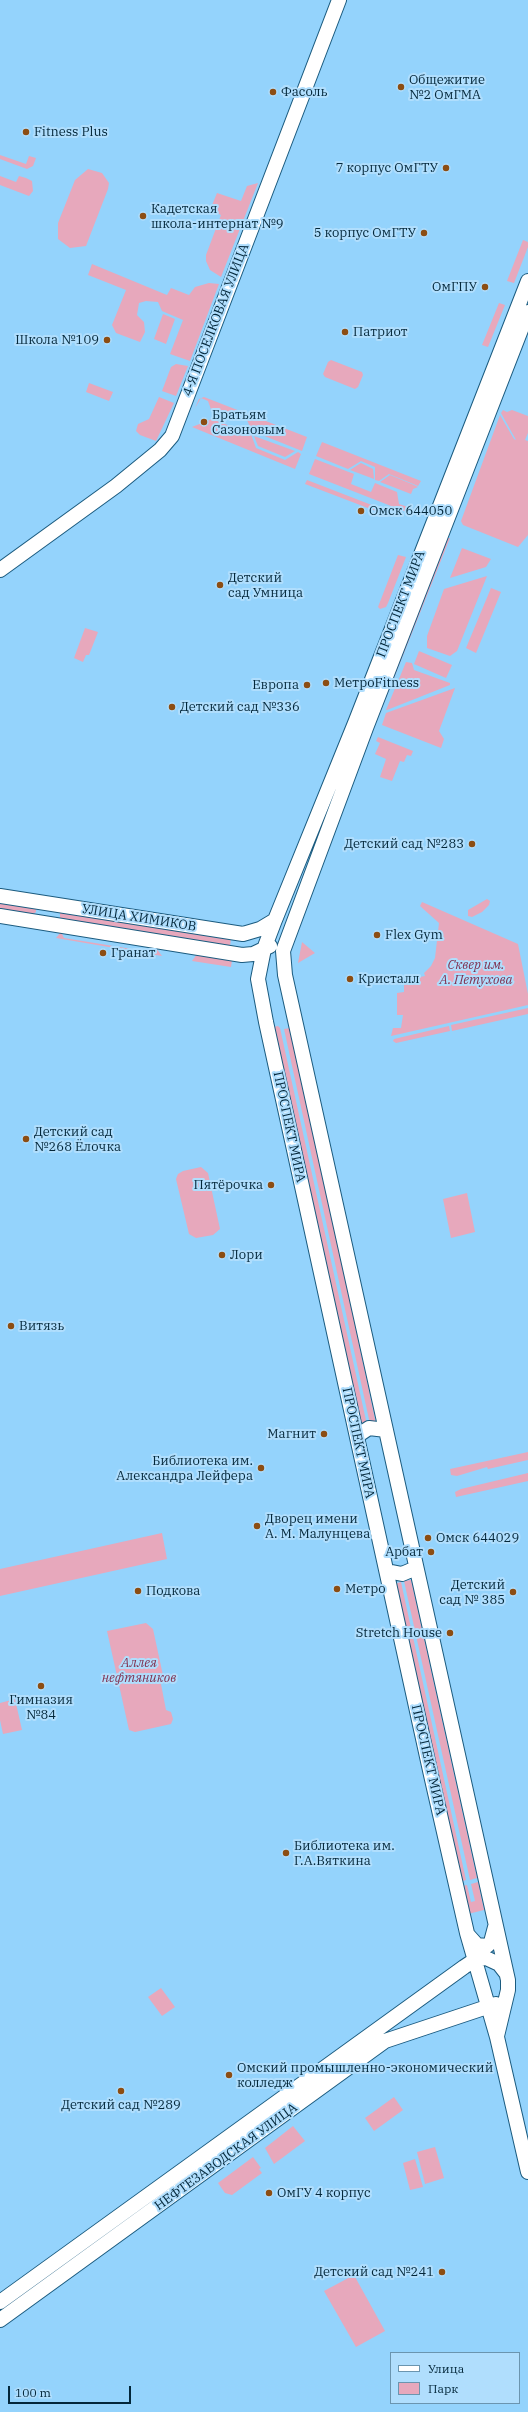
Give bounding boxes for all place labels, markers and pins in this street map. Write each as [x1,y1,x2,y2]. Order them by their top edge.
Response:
place label: Общежитие №2 ОмГМА [409,72,485,103]
marker: Общежитие №2 ОмГМА [396,82,406,92]
place label: Фасоль [281,84,328,100]
marker: Фасоль [268,87,278,97]
place label: Fitness Plus [34,124,108,140]
marker: Fitness Plus [21,127,31,137]
place label: 7 корпус ОмГТУ [336,160,438,176]
marker: 7 корпус ОмГТУ [441,163,451,173]
place label: Кадетская школа-интернат №9 [151,201,284,232]
marker: Кадетская школа-интернат №9 [138,211,148,221]
place label: 5 корпус ОмГТУ [314,225,416,241]
marker: 5 корпус ОмГТУ [419,228,429,238]
place label: ОмГПУ [432,279,477,295]
marker: ОмГПУ [480,282,490,292]
place label: Патриот [353,324,408,340]
marker: Патриот [340,327,350,337]
place label: Школа №109 [15,332,99,348]
marker: Школа №109 [102,335,112,345]
place label: Братьям Сазоновым [212,407,285,438]
marker: Братьям Сазоновым [199,417,209,427]
place label: Омск 644050 [369,503,452,519]
marker: Омск 644050 [356,506,366,516]
place label: Детский сад Умница [228,570,303,601]
marker: Детский сад Умница [215,580,225,590]
place label: МетроFitness [334,675,419,691]
place label: Европа [252,677,299,693]
marker: МетроFitness [321,678,331,688]
marker: Европа [302,680,312,690]
place label: Детский сад №336 [180,699,300,715]
marker: Детский сад №336 [167,702,177,712]
place label: Детский сад №283 [344,836,464,852]
marker: Детский сад №283 [467,839,477,849]
place label: Flex Gym [385,927,443,943]
marker: Flex Gym [372,930,382,940]
place label: Гранат [111,945,156,961]
marker: Гранат [98,948,108,958]
place label: Кристалл [358,971,420,987]
marker: Кристалл [345,974,355,984]
place label: Детский сад №268 Ёлочка [34,1124,121,1155]
marker: Детский сад №268 Ёлочка [21,1134,31,1144]
place label: Пятёрочка [194,1177,263,1193]
marker: Пятёрочка [266,1180,276,1190]
place label: Лори [230,1247,263,1263]
marker: Лори [217,1250,227,1260]
place label: Витязь [19,1318,64,1334]
marker: Витязь [6,1321,16,1331]
place label: Магнит [267,1426,316,1442]
marker: Магнит [319,1429,329,1439]
place label: Библиотека им. Александра Лейфера [116,1453,253,1484]
marker: Библиотека им. Александра Лейфера [256,1463,266,1473]
place label: Дворец имени А. М. Малунцева [265,1511,370,1542]
marker: Дворец имени А. М. Малунцева [252,1521,262,1531]
place label: Омск 644029 [436,1530,519,1546]
marker: Омск 644029 [423,1533,433,1543]
place label: Арбат [385,1544,423,1560]
marker: Арбат [426,1547,436,1557]
place label: Детский сад № 385 [439,1577,505,1608]
place label: Метро [345,1581,386,1597]
place label: Подкова [146,1583,200,1599]
marker: Метро [332,1584,342,1594]
marker: Подкова [133,1586,143,1596]
marker: Детский сад № 385 [508,1587,518,1597]
place label: Stretch House [356,1625,442,1641]
marker: Stretch House [445,1628,455,1638]
marker: Гимназия №84 [36,1681,46,1691]
place label: Гимназия №84 [9,1692,73,1723]
place label: Библиотека им. Г.А.Вяткина [294,1838,395,1869]
marker: Библиотека им. Г.А.Вяткина [281,1848,291,1858]
place label: Омский промышленно-экономический колледж [237,2060,493,2091]
marker: Омский промышленно-экономический колледж [224,2070,234,2080]
marker: Детский сад №289 [116,2086,126,2096]
place label: Детский сад №289 [61,2097,181,2113]
place label: ОмГУ 4 корпус [277,2185,371,2201]
marker: ОмГУ 4 корпус [264,2188,274,2198]
place label: Детский сад №241 [314,2264,434,2280]
marker: Детский сад №241 [437,2267,447,2277]

